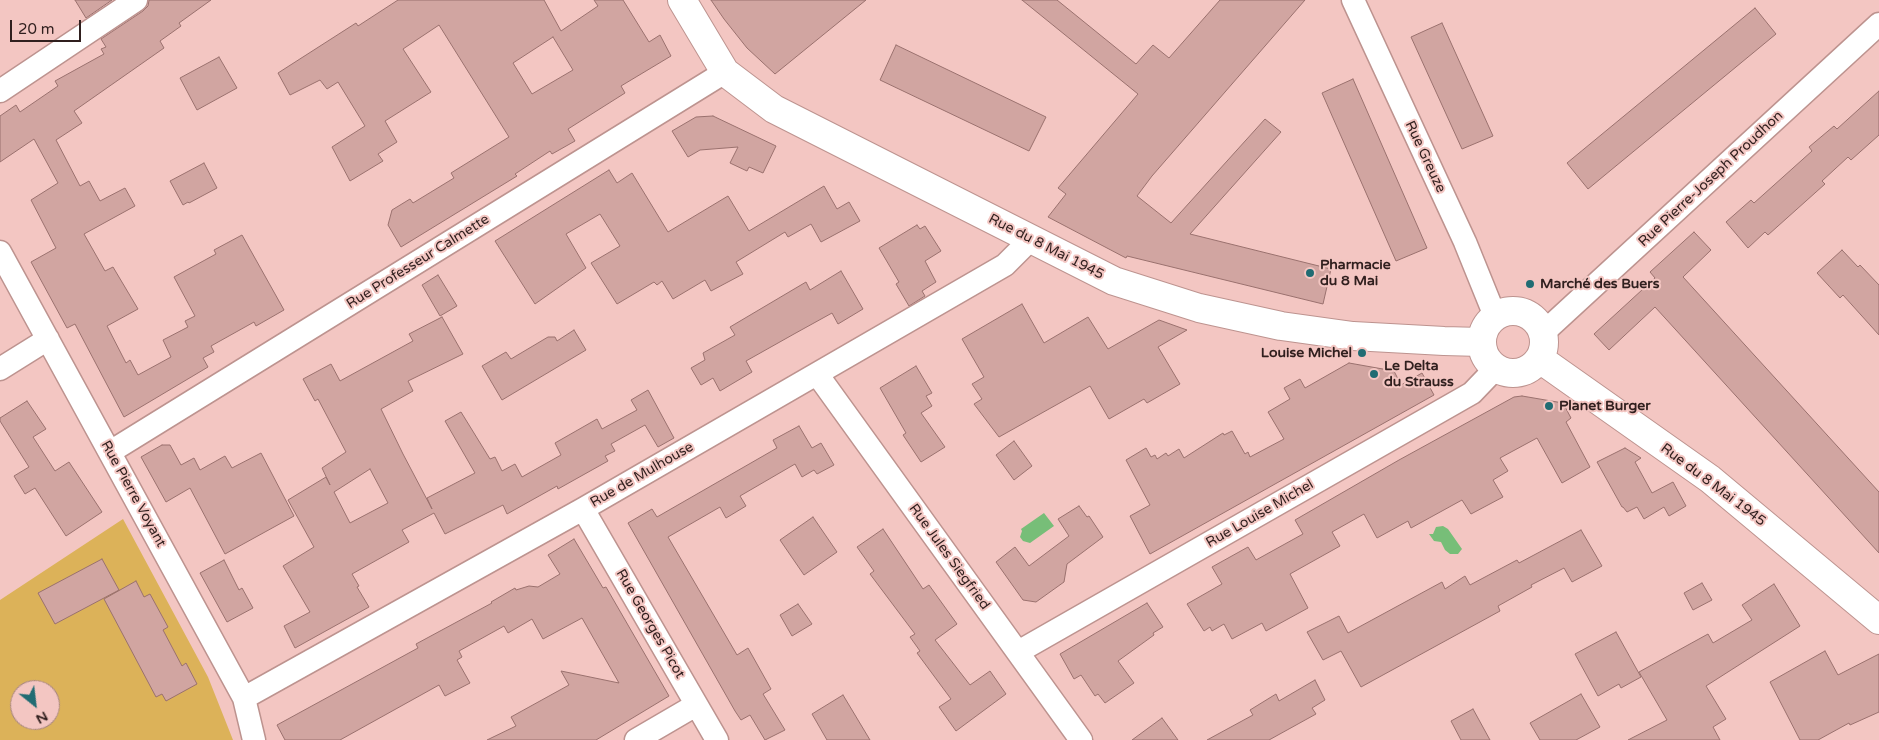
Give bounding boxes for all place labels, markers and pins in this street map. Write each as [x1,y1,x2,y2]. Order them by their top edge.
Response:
place label: Pharmacie du 8 Mai [1320,257,1391,290]
marker: Pharmacie du 8 Mai [1304,267,1316,279]
place label: Marché des Buers [1540,276,1659,292]
marker: Marché des Buers [1524,278,1536,290]
place label: Louise Michel [1261,345,1352,361]
marker: Louise Michel [1356,347,1368,359]
place label: Le Delta du Strauss [1384,358,1454,391]
marker: Le Delta du Strauss [1368,368,1380,380]
place label: Planet Burger [1559,398,1651,414]
marker: Planet Burger [1543,400,1555,412]

